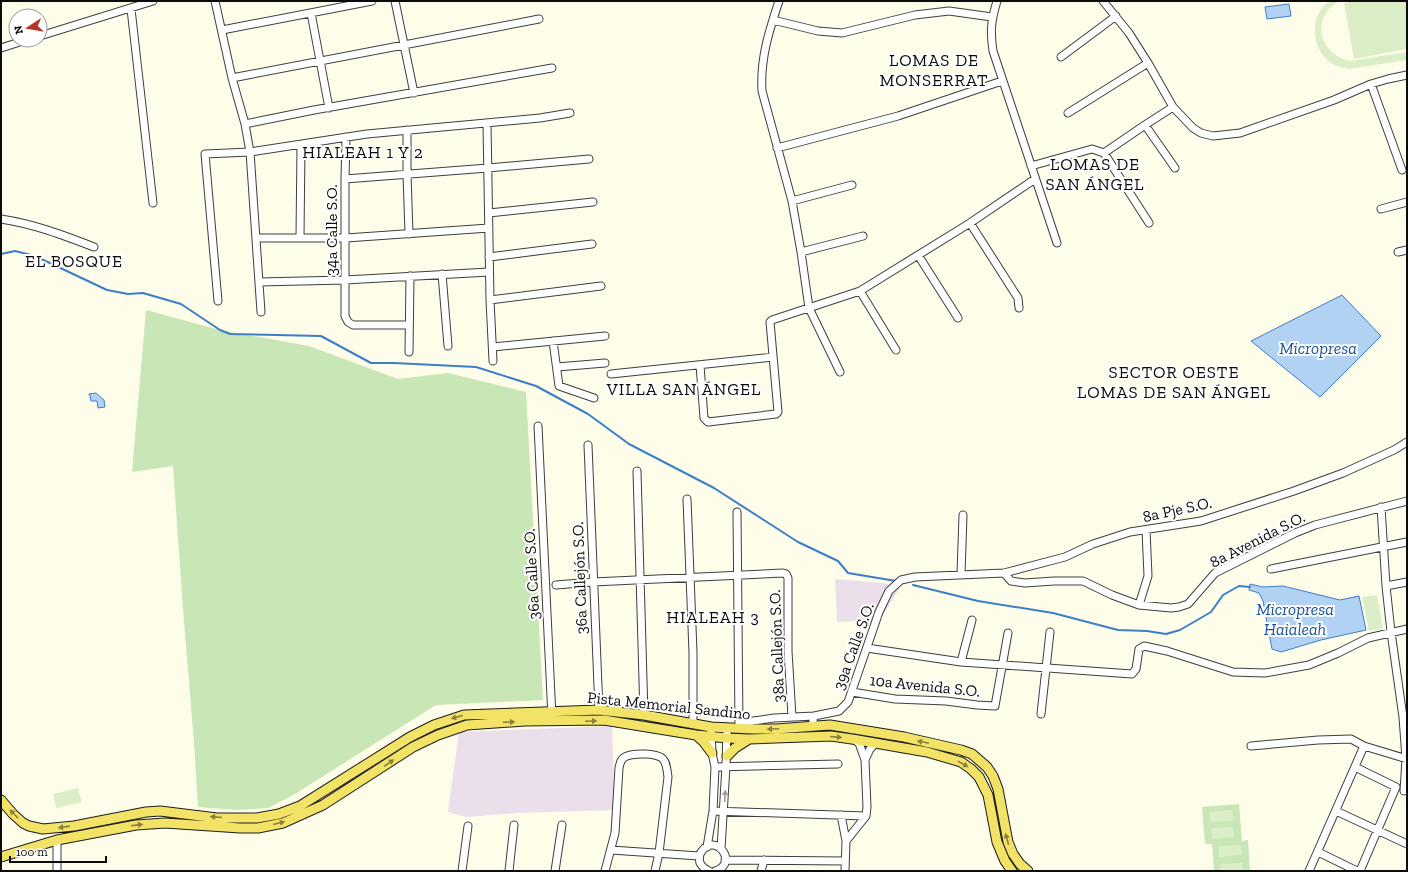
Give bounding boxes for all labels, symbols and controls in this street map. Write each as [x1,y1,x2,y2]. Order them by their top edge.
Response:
north arrow [8,8,48,48]
text: N [11,24,26,35]
district label: LOMAS DE MONSERRAT [879,50,989,90]
district label: HIALEAH 1 Y 2 [302,142,424,162]
district label: LOMAS DE SAN ÁNGEL [1046,154,1145,194]
street label: 34a Calle S.O. [322,184,341,276]
district label: EL BOSQUE [25,251,123,271]
water label: Micropresa [1279,338,1357,358]
district label: SECTOR OESTE LOMAS DE SAN ÁNGEL [1077,362,1271,402]
district label: VILLA SAN ÁNGEL [606,379,761,399]
street label: 8a Pje S.O. [1141,493,1213,526]
street label: 8a Avenida S.O. [1206,507,1308,572]
street label: 36a Callejón S.O. [568,521,591,635]
street label: 36a Calle S.O. [520,528,543,620]
street label: 38a Callejón S.O. [765,589,788,703]
water label: Micropresa Haialeah [1256,599,1334,639]
street label: 39a Calle S.O. [829,600,878,692]
district label: HIALEAH 3 [666,607,760,627]
street label: 10a Avenida S.O. [869,670,981,701]
street label: Pista Memorial Sandino [586,687,752,724]
one-way arrow [451,714,463,720]
one-way arrow [585,718,598,724]
one-way arrow [503,719,515,726]
one-way arrow [766,726,779,732]
one-way arrow [830,734,842,740]
one-way arrow [917,738,929,744]
one-way arrow [383,759,394,767]
one-way arrow [957,761,969,768]
one-way arrow [721,790,728,802]
one-way arrow [9,809,19,819]
one-way arrow [210,814,222,821]
one-way arrow [273,820,285,826]
one-way arrow [131,822,144,828]
one-way arrow [58,824,70,830]
one-way arrow [1004,833,1010,845]
scale bar [10,838,106,864]
text: 100 m [16,845,48,859]

